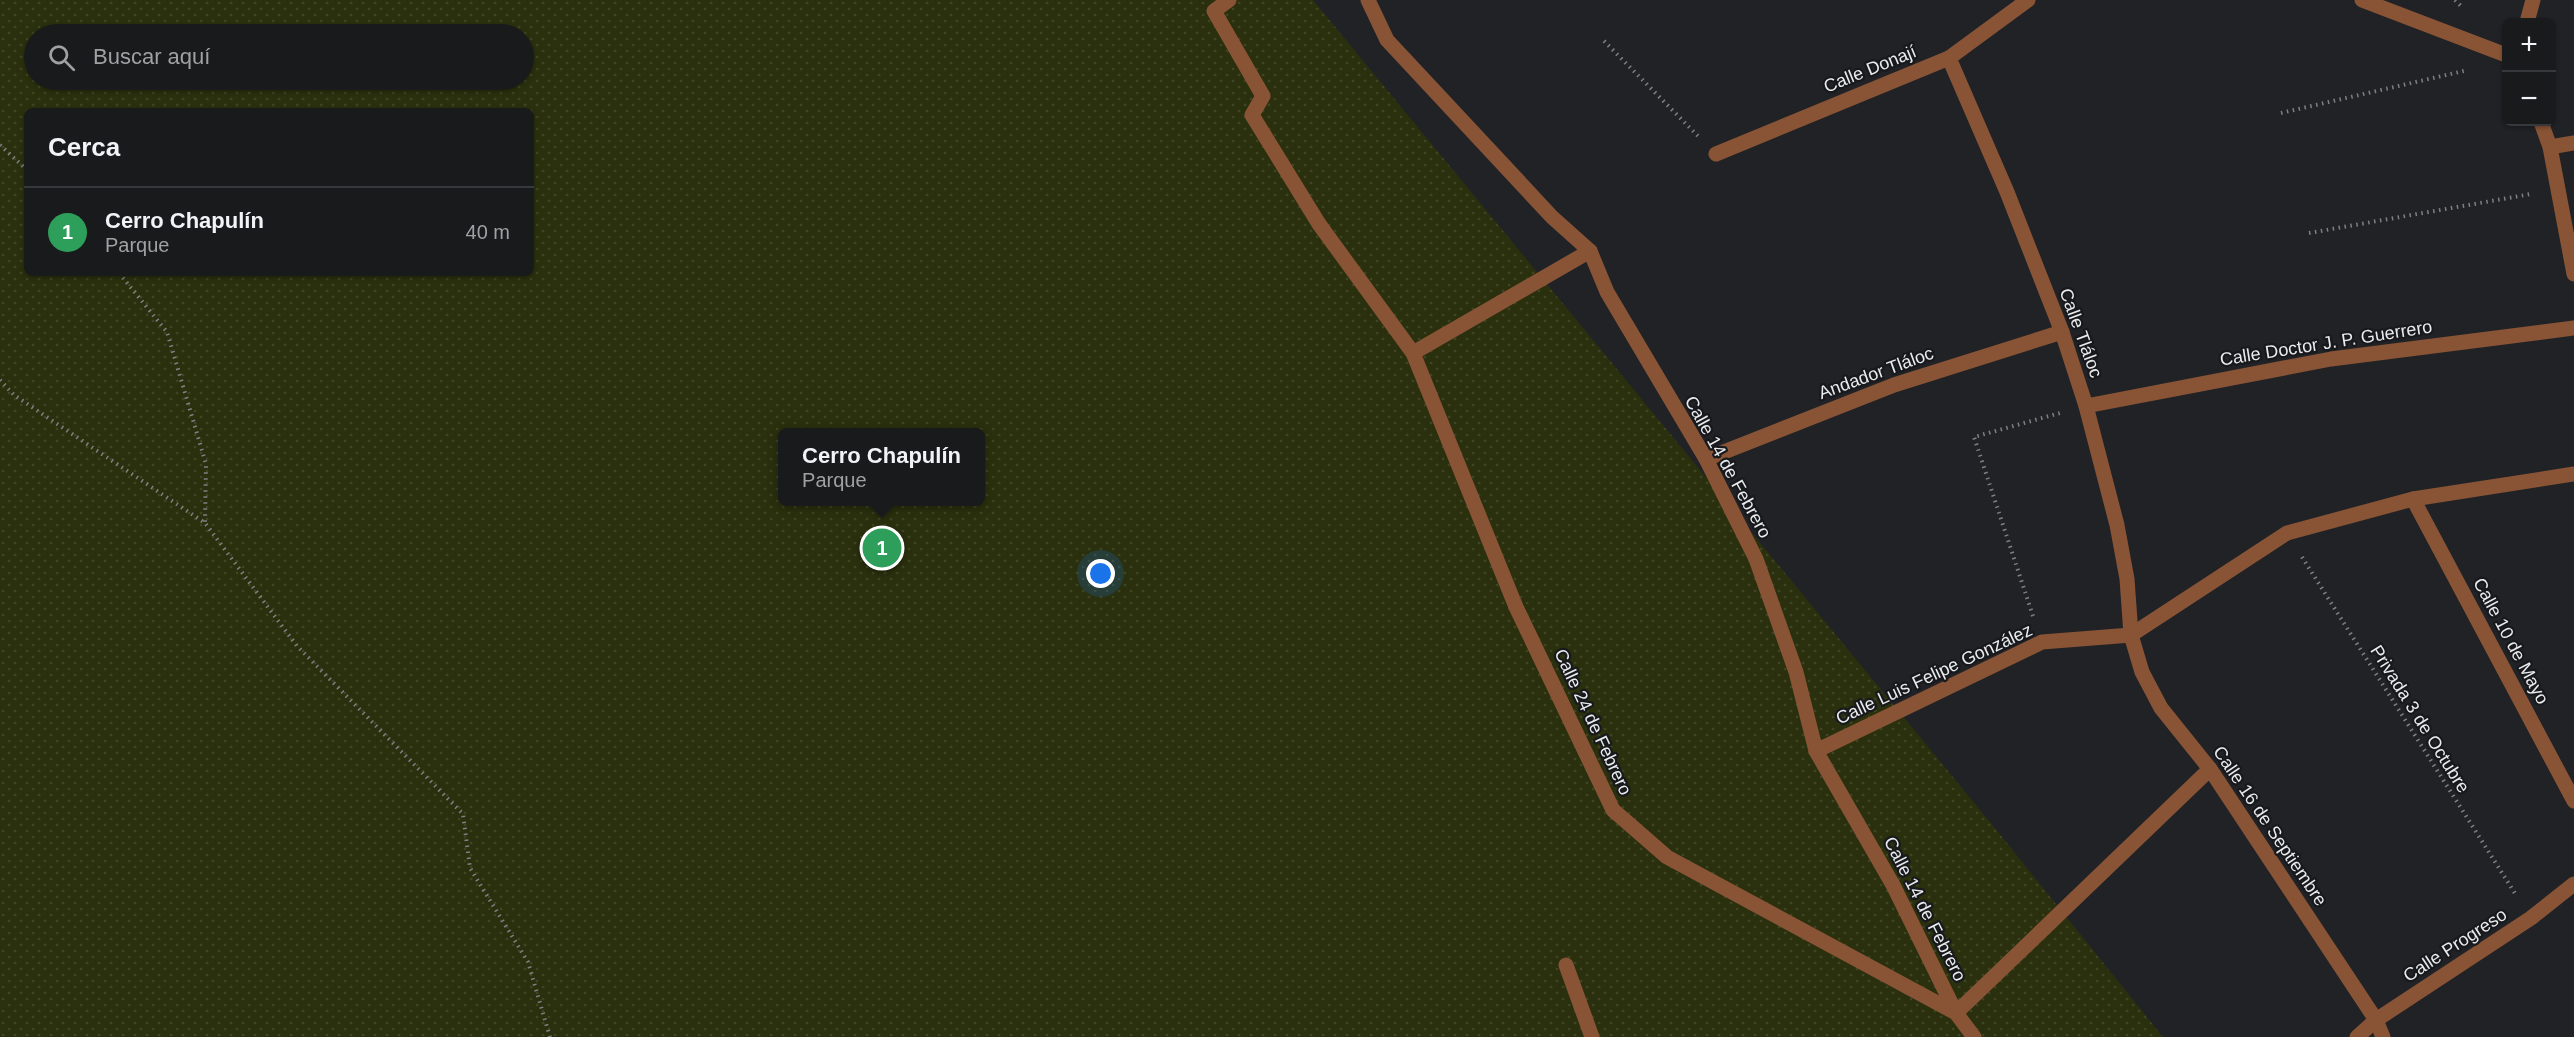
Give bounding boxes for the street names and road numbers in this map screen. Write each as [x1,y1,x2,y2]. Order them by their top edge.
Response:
street label: Calle Donají [1821,41,1919,97]
street label: Calle Tláloc [2056,286,2106,380]
street label: Calle Doctor J. P. Guerrero [2218,316,2434,370]
street label: Andador Tláloc [1816,343,1936,403]
street label: Calle 14 de Febrero [1681,393,1775,541]
street label: Calle 10 de Mayo [2469,574,2553,708]
street label: Calle Luis Felipe González [1833,620,2035,728]
street label: Privada 3 de Octubre [2366,642,2474,796]
street label: Calle 24 de Febrero [1550,646,1636,798]
street label: Calle 16 de Septiembre [2209,742,2331,910]
street label: Calle 14 de Febrero [1880,834,1970,984]
street label: Calle Progreso [2400,904,2510,986]

